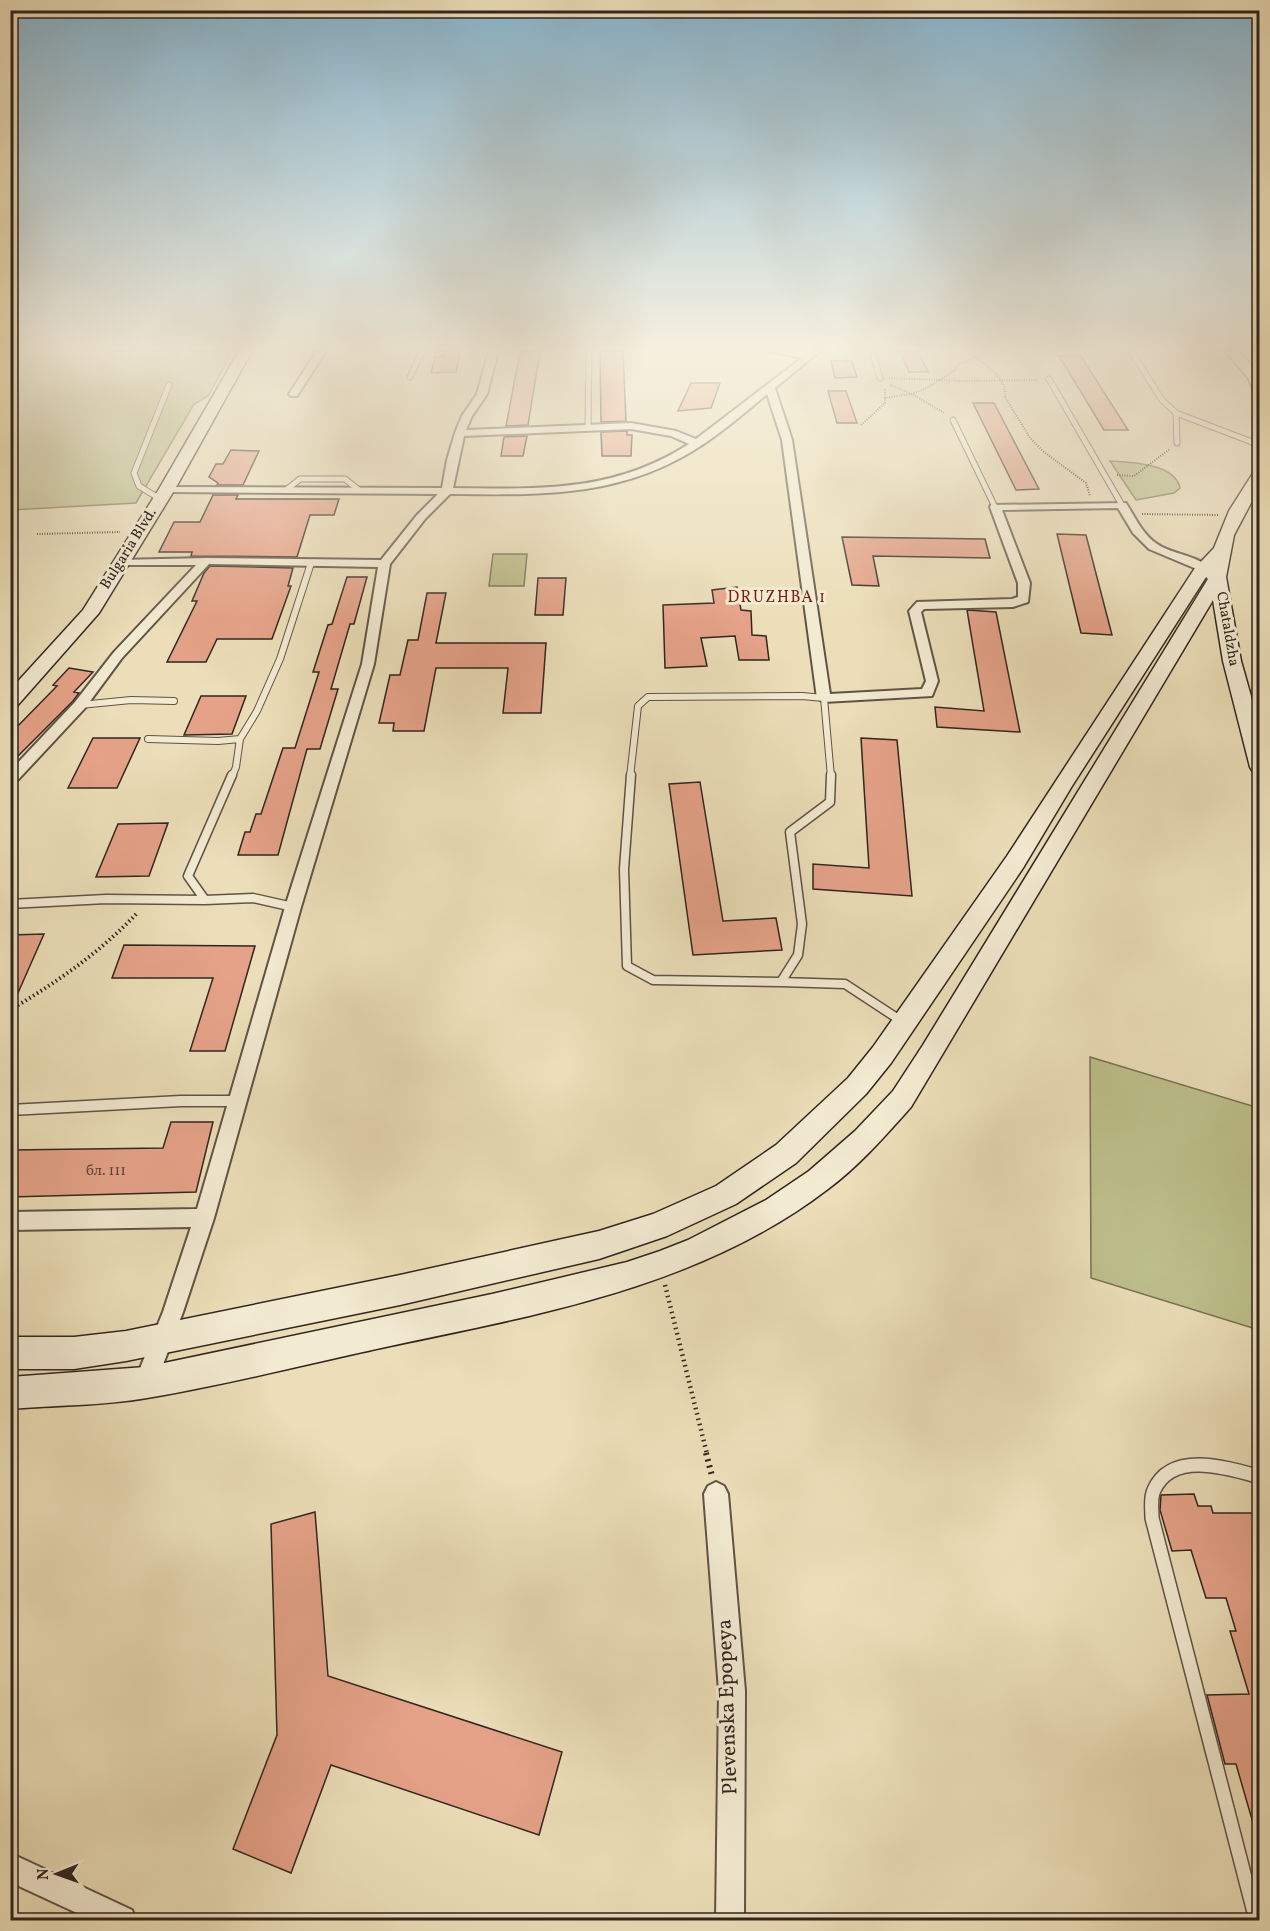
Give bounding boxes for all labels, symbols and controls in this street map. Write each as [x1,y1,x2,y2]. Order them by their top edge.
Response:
street label: Bulgaria Blvd. [96,504,162,594]
district label: DRUZHBA 1 [727,587,827,609]
street label: Chataldzha [1210,590,1244,668]
house number: бл. 111 [86,1161,126,1182]
street label: Plevenska Epopeya [710,1618,746,1796]
north arrow [27,1844,87,1904]
text: N [33,1868,55,1880]

